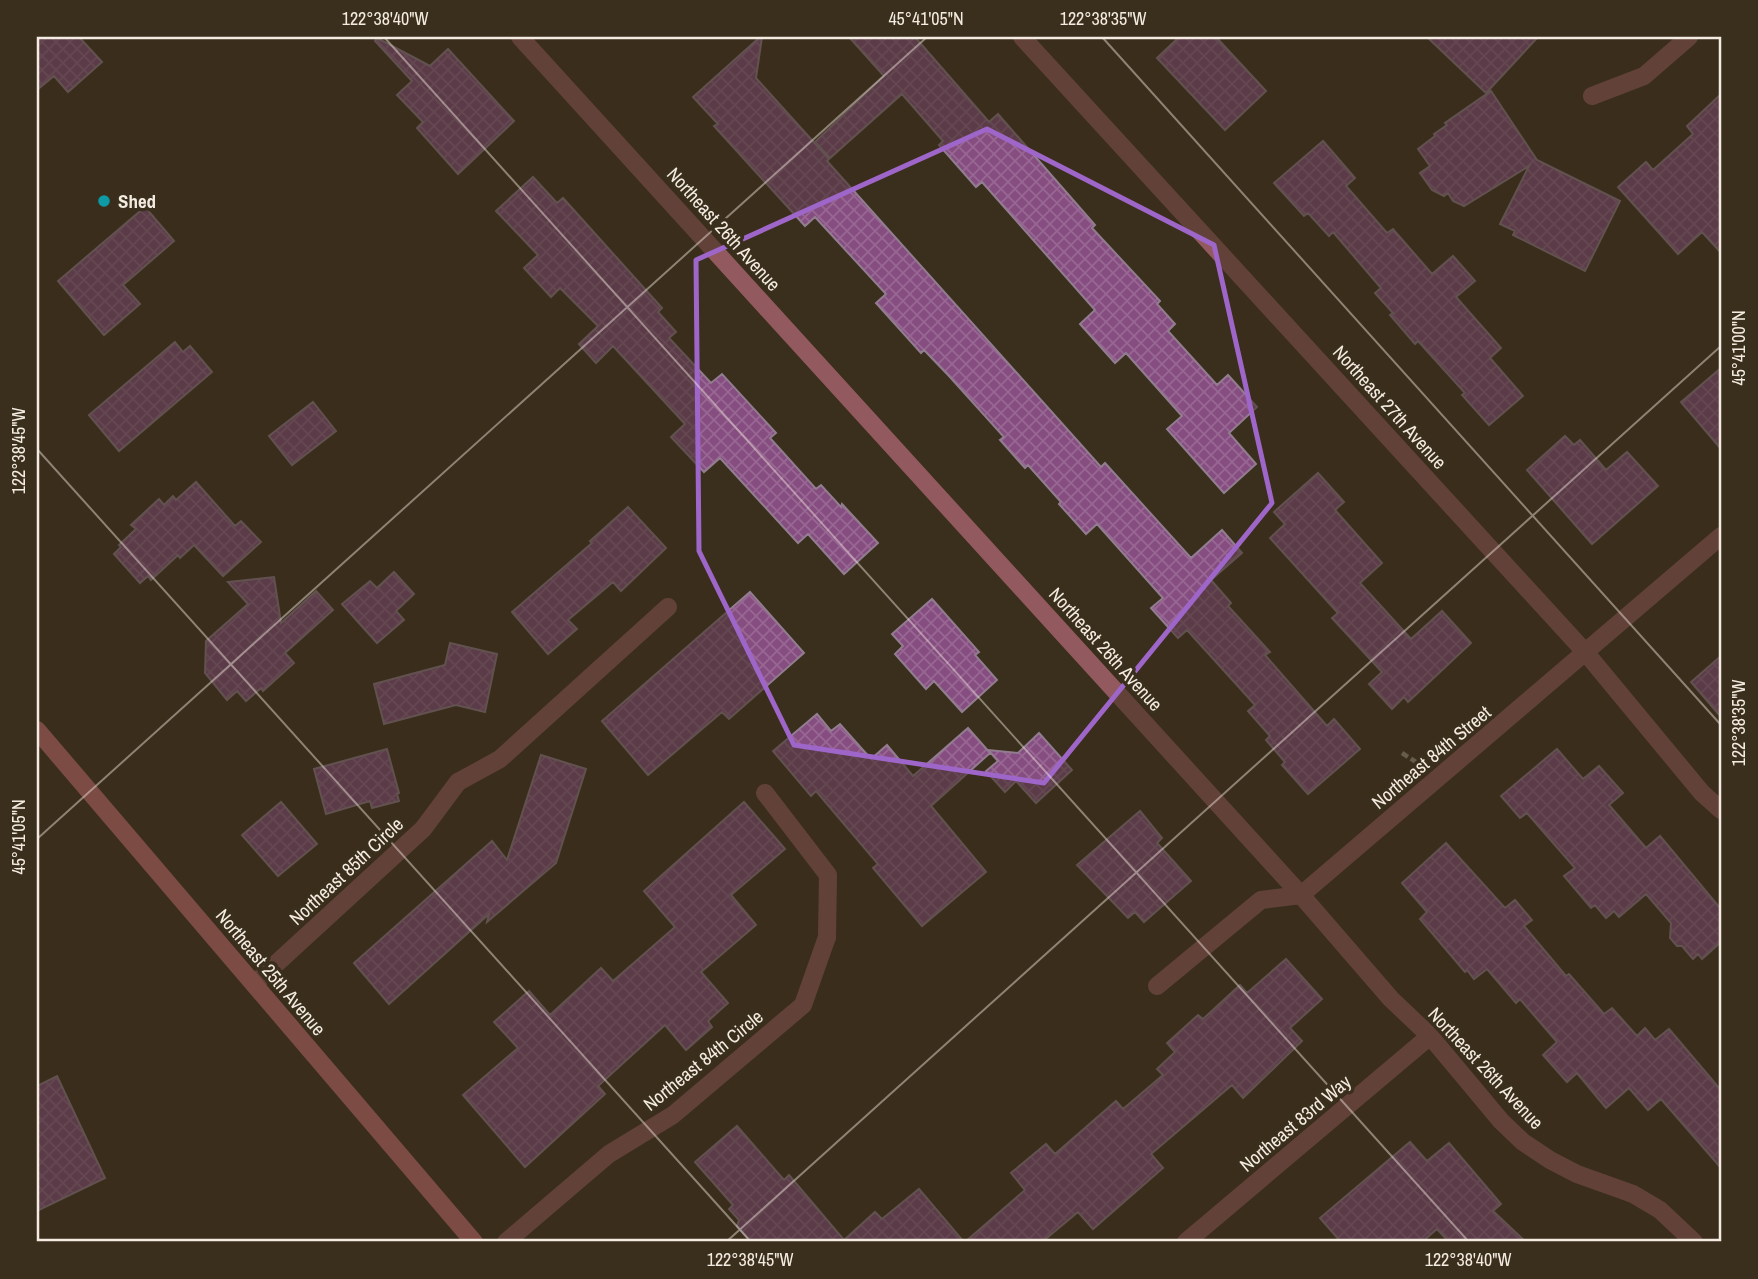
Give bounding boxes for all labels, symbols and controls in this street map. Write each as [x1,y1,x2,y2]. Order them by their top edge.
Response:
text: 122°38'40"W [342,6,428,31]
text: 45°41'05"N [888,6,964,31]
text: 122°38'35"W [1060,6,1146,31]
street label: Northeast 26th Avenue [661,161,787,297]
place label: Shed [118,188,156,214]
marker: Shed [96,193,112,209]
text: 45°41'00"N [1726,310,1751,386]
street label: Northeast 27th Avenue [1327,339,1453,475]
text: 122°38'45"W [6,408,31,494]
street label: Northeast 26th Avenue [1043,581,1169,717]
text: 122°38'35"W [1726,680,1751,766]
street label: Northeast 84th Street [1366,699,1497,815]
text: 45°41'05"N [6,799,31,875]
street label: Northeast 85th Circle [283,811,409,931]
street label: Northeast 25th Avenue [210,903,332,1041]
street label: Northeast 26th Avenue [1423,1001,1549,1135]
street label: Northeast 84th Circle [638,1004,768,1116]
street label: Northeast 83rd Way [1234,1069,1356,1177]
text: 122°38'45"W [707,1247,793,1272]
text: 122°38'40"W [1425,1247,1511,1272]

